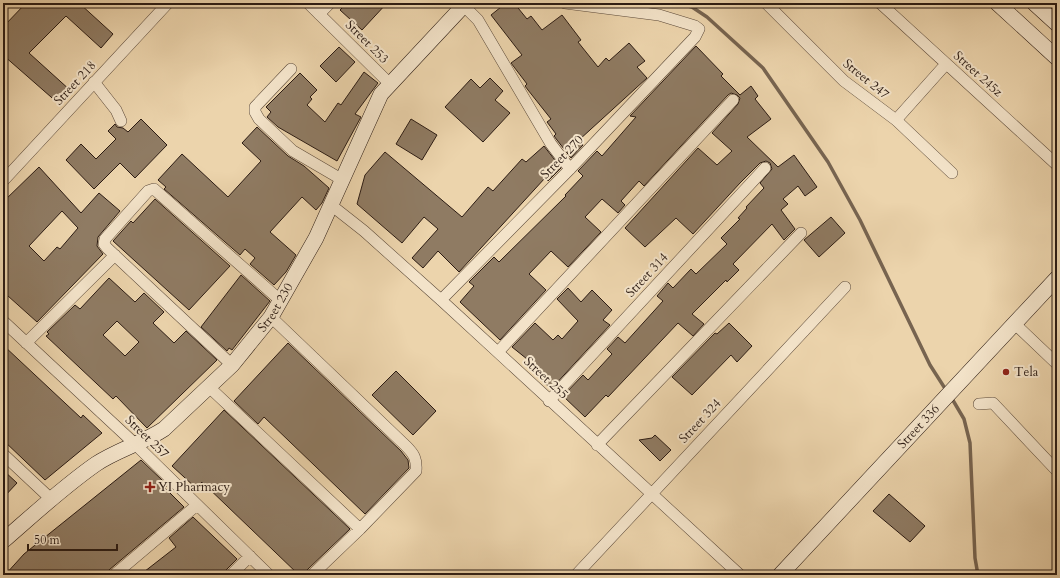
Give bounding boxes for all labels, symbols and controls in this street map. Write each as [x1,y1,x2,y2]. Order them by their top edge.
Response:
street label: Street 253 [341,16,393,68]
street label: Street 245z [949,47,1007,101]
street label: Street 247 [839,55,893,103]
street label: Street 218 [50,57,100,109]
street label: Street 270 [537,131,588,183]
street label: Street 314 [622,249,672,301]
street label: Street 230 [253,279,298,336]
street label: Street 255 [520,353,572,403]
place label: Tela [1014,363,1039,381]
marker: Tela [1001,367,1011,377]
street label: Street 324 [675,395,725,447]
street label: Street 336 [893,400,944,453]
street label: Street 257 [121,412,173,463]
place label: YI Pharmacy [158,478,230,496]
marker: YI Pharmacy [145,482,155,492]
scale bar [28,526,117,552]
text: 50 m [34,532,61,548]

